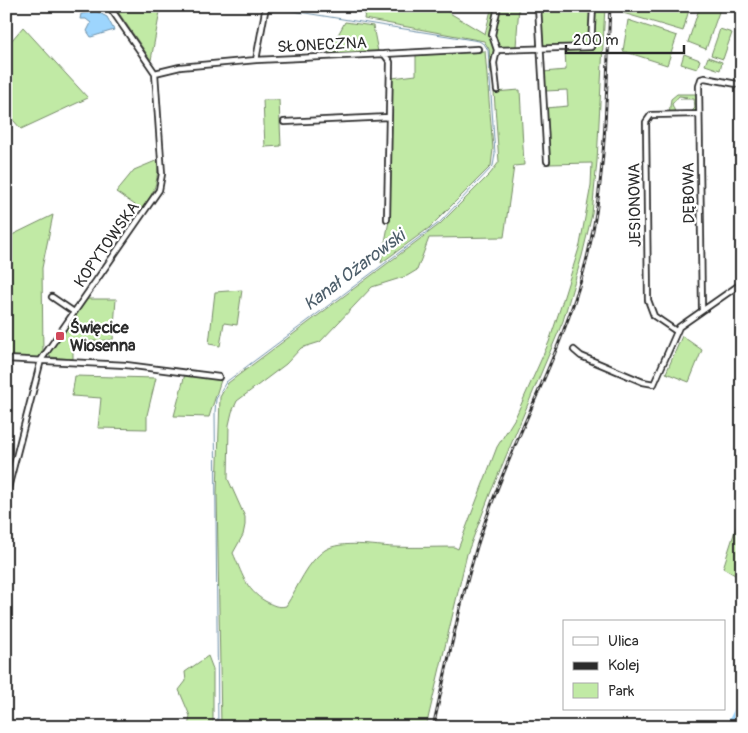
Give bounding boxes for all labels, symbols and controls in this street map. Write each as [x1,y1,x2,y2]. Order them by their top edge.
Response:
scale bar [566,22,683,54]
text: 200 m [573,31,618,50]
street label: SŁONECZNA [277,33,367,57]
street label: DĘBOWA [678,162,700,224]
street label: JESIONOWA [624,163,646,247]
street label: KOPYTOWSKA [70,198,144,291]
water label: Kanał Ożarowski [299,223,412,316]
place label: Święcice Wiosenna [70,317,136,356]
marker: Święcice Wiosenna [54,330,66,342]
legend [563,620,726,710]
text: Ulica [608,632,639,651]
text: Kolej [608,656,640,675]
text: Park [608,682,635,701]

